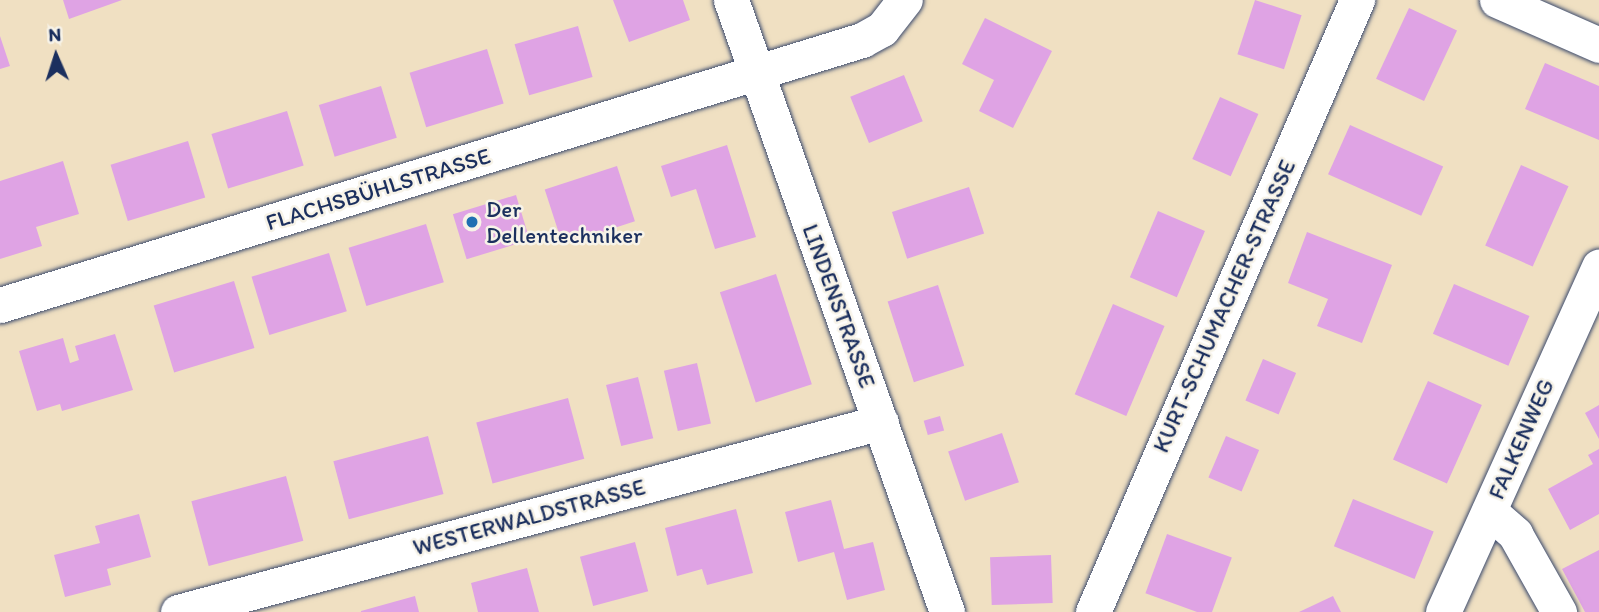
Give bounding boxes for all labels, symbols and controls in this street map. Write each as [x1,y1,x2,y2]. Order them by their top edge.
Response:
north arrow [21,21,91,91]
text: N [48,23,62,46]
street label: FLACHSBÜHLSTRASSE [262,142,494,236]
street label: KURT-SCHUMACHER-STRASSE [1147,155,1301,457]
place label: Der Dellentechniker [486,195,642,249]
marker: Der Dellentechniker [464,214,480,230]
street label: LINDENSTRASSE [797,220,881,392]
street label: FALKENWEG [1482,375,1560,503]
street label: WESTERWALDSTRASSE [410,473,648,561]

